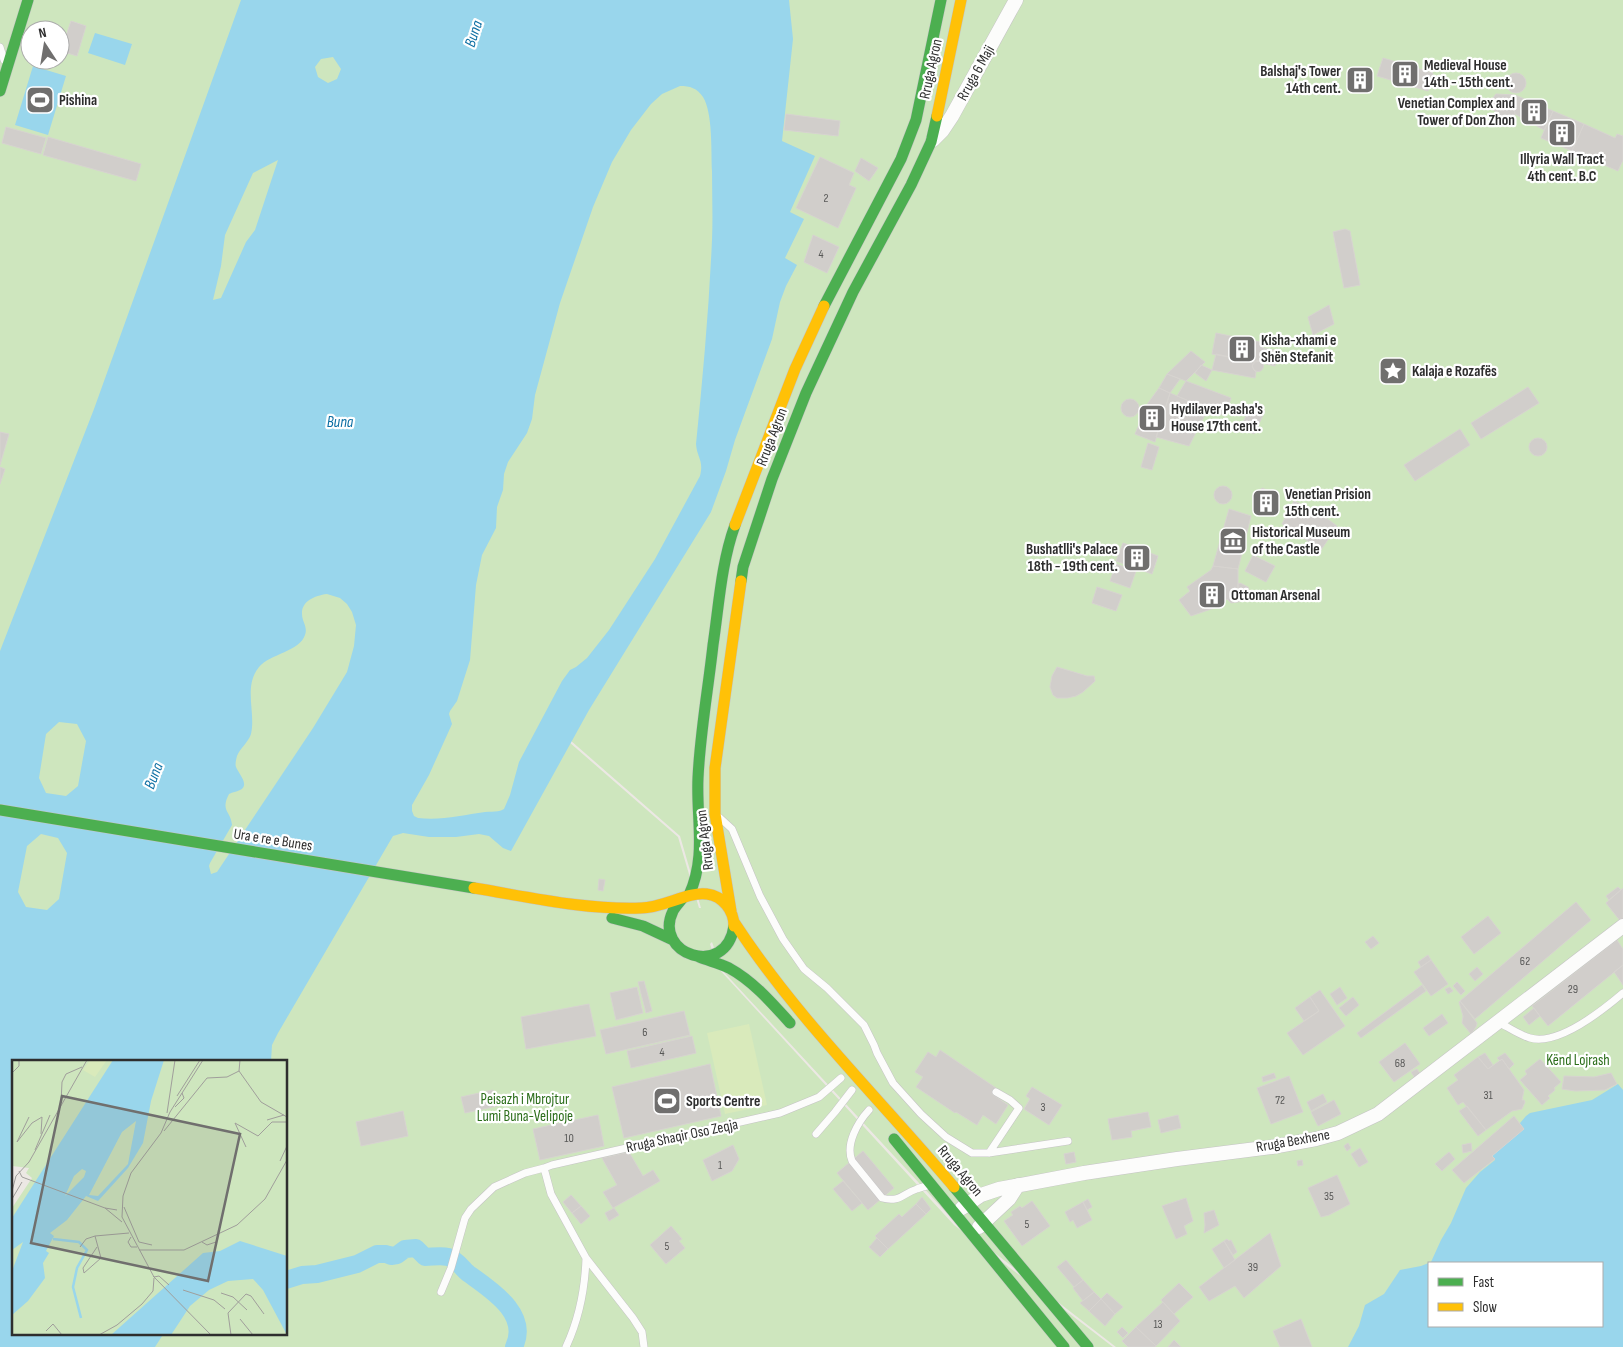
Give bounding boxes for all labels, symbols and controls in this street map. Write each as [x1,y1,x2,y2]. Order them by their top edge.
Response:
water label: Buna [461,18,487,50]
north arrow [20,20,70,70]
text: N [37,24,48,42]
street label: Rruga Agron [915,37,947,101]
street label: Rruga 6 Maji [953,42,999,104]
place label: Medieval House 14th - 15th cent. [1424,56,1514,92]
building icon: Medieval House 14th - 15th cent. [1390,59,1420,89]
place label: Balshaj's Tower 14th cent. [1260,62,1341,98]
building icon: Balshaj's Tower 14th cent. [1345,65,1375,95]
sports icon: Pishina [25,85,55,115]
place label: Pishina [59,91,97,110]
place label: Venetian Complex and Tower of Don Zhon [1398,94,1515,130]
building icon: Venetian Complex and Tower of Don Zhon [1519,97,1549,127]
building icon: Illyria Wall Tract 4th cent. B.C [1547,118,1577,148]
place label: Illyria Wall Tract 4th cent. B.C [1520,150,1604,186]
house number: 2 [824,191,829,206]
house number: 4 [818,247,824,262]
place label: Kisha-xhami e Shën Stefanit [1261,331,1337,367]
building icon: Kisha-xhami e Shën Stefanit [1227,334,1257,364]
place icon: Kalaja e Rozafës [1378,356,1408,386]
place label: Kalaja e Rozafës [1412,362,1497,381]
place label: Hydilaver Pasha's House 17th cent. [1171,400,1263,436]
building icon: Hydilaver Pasha's House 17th cent. [1137,403,1167,433]
street label: Rruga Agron [752,405,792,469]
water label: Buna [327,413,354,432]
place label: Venetian Prision 15th cent. [1285,485,1371,521]
building icon: Venetian Prision 15th cent. [1251,488,1281,518]
place label: Historical Museum of the Castle [1252,523,1350,559]
museum icon: Historical Museum of the Castle [1218,526,1248,556]
place label: Bushatlli's Palace 18th - 19th cent. [1026,540,1118,576]
building icon: Bushatlli's Palace 18th - 19th cent. [1122,543,1152,573]
building icon: Ottoman Arsenal [1197,580,1227,610]
place label: Ottoman Arsenal [1231,586,1320,605]
water label: Buna [140,760,168,792]
street label: Rruga Agron [692,809,718,871]
street label: Ura e re e Bunes [232,824,314,856]
house number: 62 [1520,954,1530,969]
house number: 29 [1568,982,1578,997]
house number: 6 [642,1025,648,1040]
house number: 4 [659,1045,665,1060]
park label: Kënd Lojrash [1546,1051,1610,1070]
house number: 68 [1395,1056,1405,1071]
inset map [12,1060,288,1334]
sports icon: Sports Centre [652,1086,682,1116]
house number: 31 [1483,1088,1493,1103]
park label: Peisazh i Mbrojtur Lumi Buna-Velipoje [477,1090,573,1126]
place label: Sports Centre [686,1092,760,1111]
house number: 72 [1275,1093,1285,1108]
house number: 3 [1040,1100,1046,1115]
street label: Rruga Shaqir Oso Zeqja [624,1115,740,1157]
street label: Rruga Bexhene [1255,1125,1331,1157]
house number: 10 [564,1131,574,1146]
street label: Rruga Agron [933,1142,987,1200]
house number: 1 [718,1158,723,1173]
house number: 35 [1324,1189,1334,1204]
house number: 5 [1025,1217,1030,1232]
house number: 5 [665,1239,670,1254]
house number: 39 [1248,1260,1258,1275]
legend [1428,1262,1603,1327]
text: Fast [1473,1273,1495,1292]
text: Slow [1473,1298,1497,1317]
house number: 13 [1153,1317,1163,1332]

